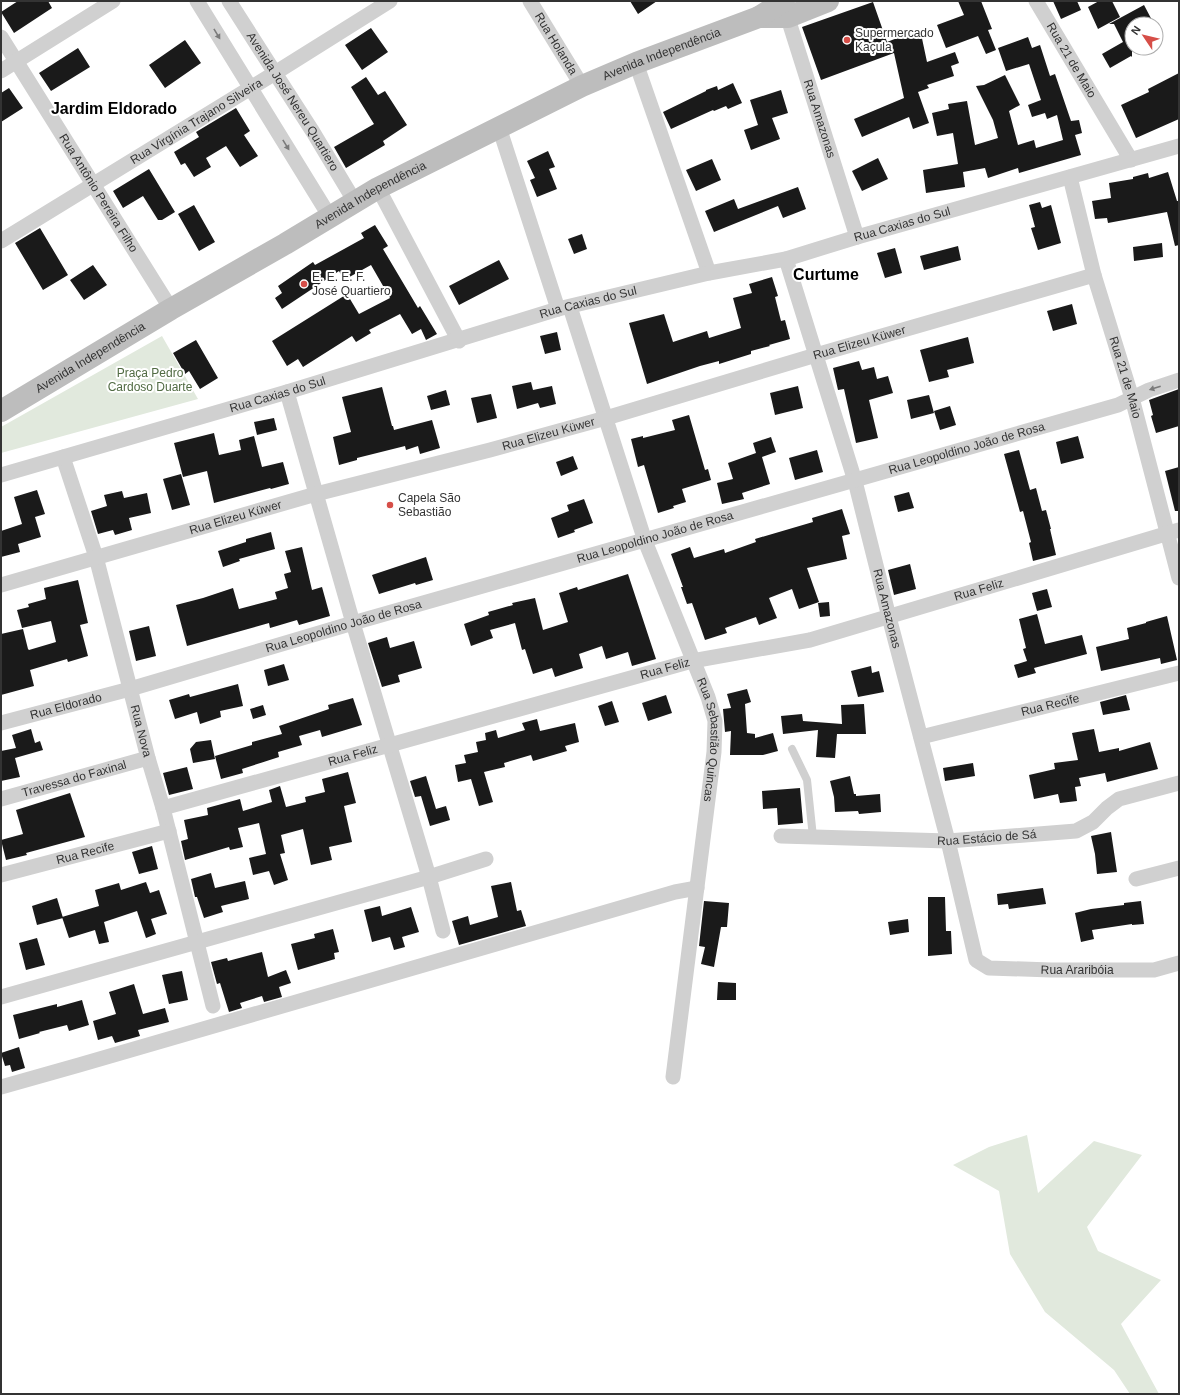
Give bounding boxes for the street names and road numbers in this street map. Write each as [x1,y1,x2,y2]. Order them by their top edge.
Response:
street label: Rua Holanda [532,10,581,78]
street label: Rua 21 de Maio [1044,20,1099,101]
street label: Avenida Independência [601,25,723,83]
street label: Avenida José Nereu Quartiero [244,29,342,174]
street label: Rua Virgínia Trajano Silveira [128,75,265,167]
street label: Rua Amazonas [801,78,839,160]
street label: Rua Antônio Pereira Filho [56,131,141,255]
street label: Avenida Independência [312,158,429,232]
street label: Rua Caxias do Sul [852,204,952,245]
street label: Rua Caxias do Sul [538,284,638,321]
street label: Avenida Independência [33,319,148,396]
street label: Rua Elizeu Küwer [811,323,907,362]
street label: Rua 21 de Maio [1106,335,1144,420]
street label: Rua Caxias do Sul [228,374,327,415]
street label: Rua Elizeu Küwer [501,414,596,453]
street label: Rua Leopoldino João de Rosa [887,419,1047,477]
street label: Rua Elizeu Küwer [188,497,283,537]
street label: Rua Leopoldino João de Rosa [575,508,735,566]
street label: Rua Amazonas [870,567,904,650]
street label: Rua Feliz [952,576,1005,604]
street label: Rua Leopoldino João de Rosa [264,597,423,655]
street label: Rua Feliz [639,655,691,682]
street label: Rua Sebastião Quincas [694,676,722,803]
street label: Rua Eldorado [28,690,103,722]
street label: Rua Recife [1020,691,1081,719]
street label: Rua Nova [128,703,155,759]
street label: Rua Feliz [326,742,379,769]
street label: Travessa do Faxinal [20,757,128,800]
street label: Rua Estácio de Sá [937,827,1037,848]
street label: Rua Recife [55,839,116,867]
street label: Rua Araribóia [1041,963,1114,977]

